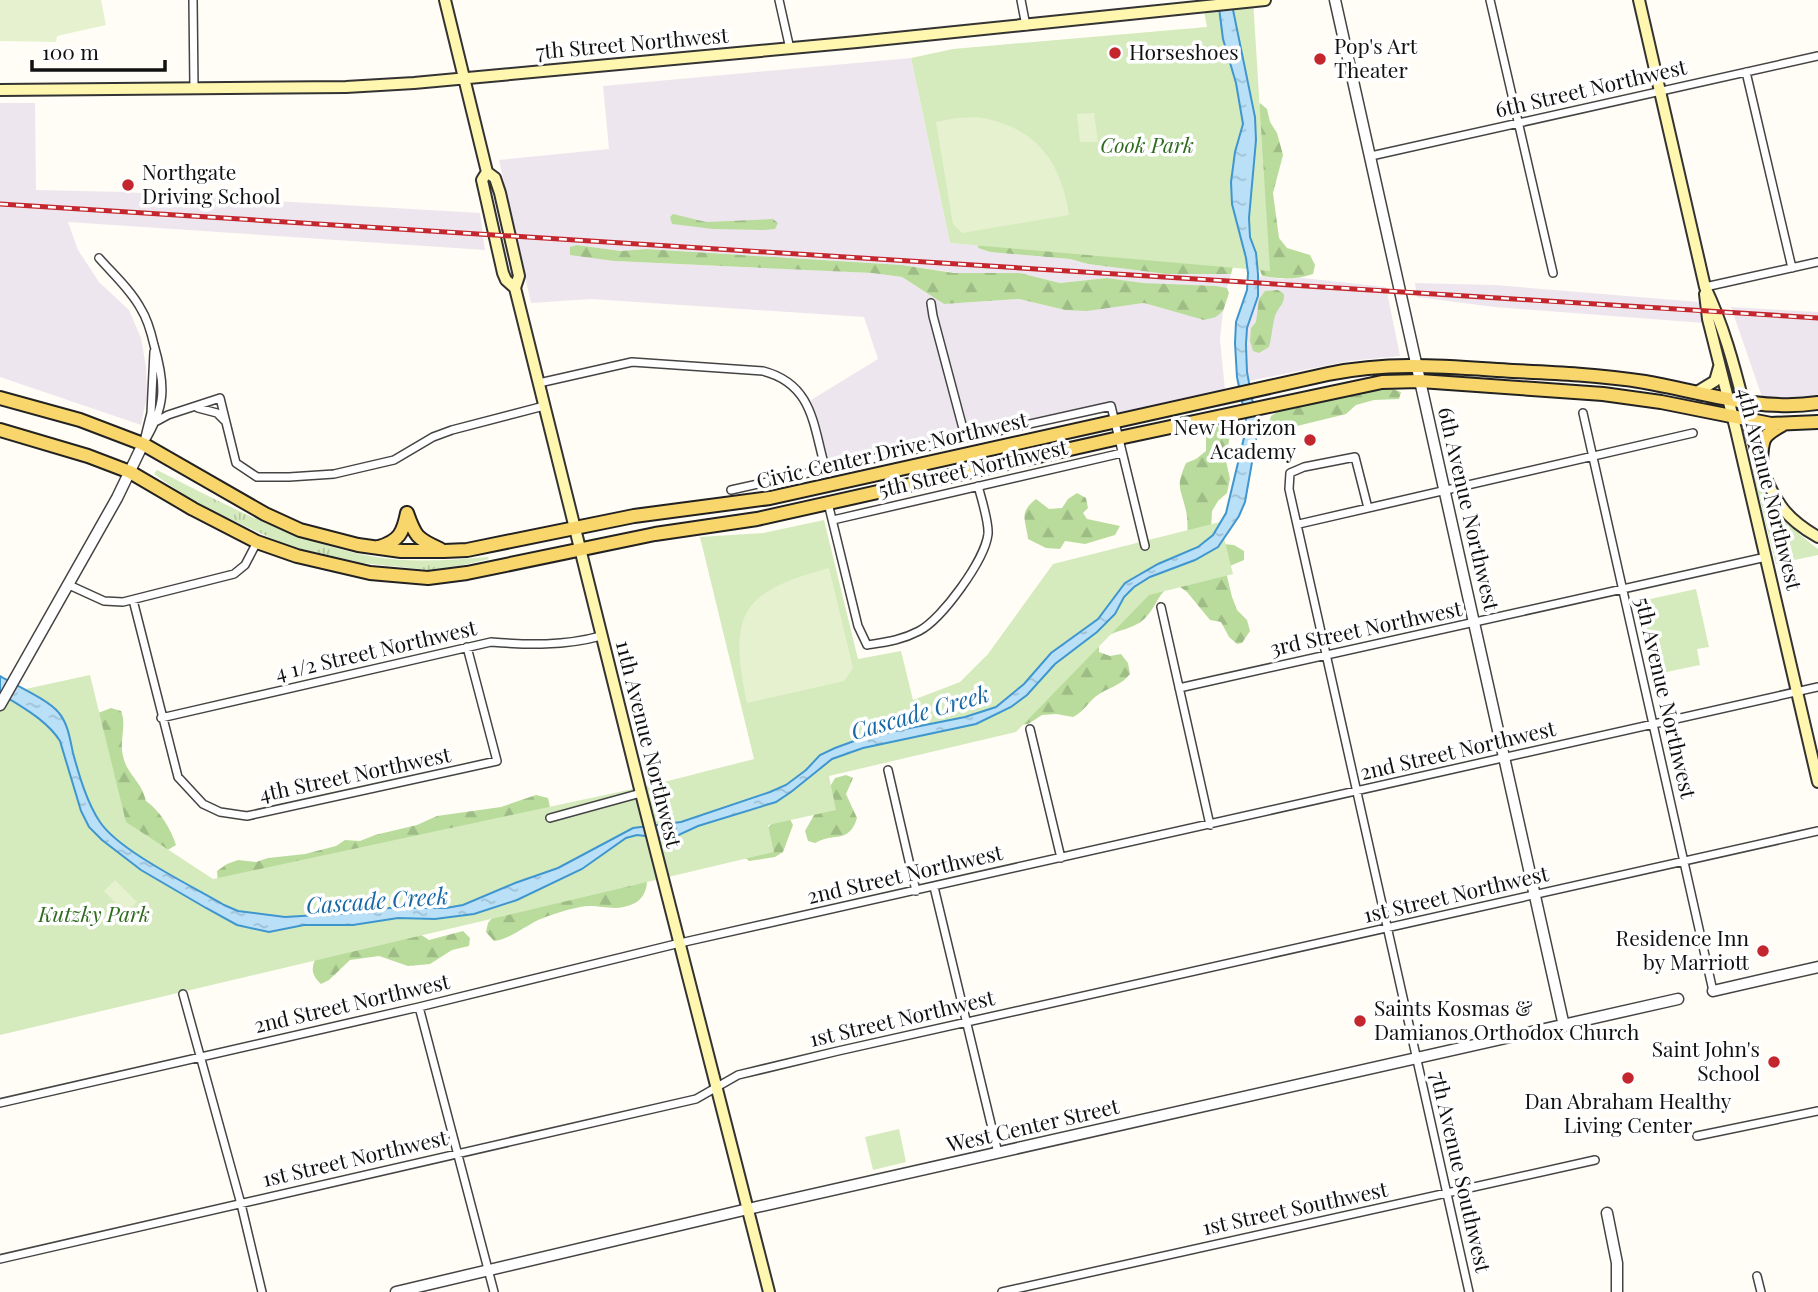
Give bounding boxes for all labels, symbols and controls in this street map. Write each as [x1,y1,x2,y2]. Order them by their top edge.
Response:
street label: 7th Street Northwest [534,20,730,64]
scale bar [32,28,164,72]
place label: Pop's Art Theater [1334,31,1418,83]
text: 100 m [42,37,99,65]
place label: Horseshoes [1129,37,1239,65]
marker: Horseshoes [1107,45,1123,61]
marker: Pop's Art Theater [1312,51,1328,67]
street label: 6th Street Northwest [1492,51,1689,123]
park label: Cook Park [1100,130,1194,158]
place label: Northgate Driving School [142,157,280,209]
marker: Northgate Driving School [120,177,136,193]
street label: 4th Avenue Northwest [1732,384,1810,593]
street label: Civic Center Drive Northwest [753,404,1030,494]
street label: 6th Avenue Northwest [1433,404,1507,614]
place label: New Horizon Academy [1174,412,1296,464]
street label: 5th Street Northwest [875,432,1070,502]
marker: New Horizon Academy [1302,432,1318,448]
street label: 3rd Street Northwest [1267,593,1465,661]
street label: 5th Avenue Northwest [1630,594,1704,802]
street label: 4 1/2 Street Northwest [272,612,479,686]
street label: 11th Avenue Northwest [611,637,689,851]
water label: Cascade Creek [847,677,993,746]
street label: 2nd Street Northwest [1357,713,1558,785]
street label: 4th Street Northwest [256,739,453,807]
street label: 2nd Street Northwest [804,837,1005,909]
street label: 1st Street Northwest [1360,858,1551,928]
water label: Cascade Creek [305,879,449,920]
park label: Kutzky Park [37,899,150,927]
place label: Residence Inn by Marriott [1616,923,1750,975]
marker: Residence Inn by Marriott [1755,943,1771,959]
street label: 2nd Street Northwest [251,966,452,1038]
street label: 1st Street Northwest [806,982,997,1052]
place label: Saints Kosmas & Damianos Orthodox Church [1374,993,1640,1045]
marker: Saints Kosmas & Damianos Orthodox Church [1352,1013,1368,1029]
place label: Saint John's School [1652,1034,1760,1086]
marker: Saint John's School [1766,1054,1782,1070]
street label: 7th Avenue Southwest [1425,1068,1499,1275]
marker: Dan Abraham Healthy Living Center [1620,1070,1636,1086]
place label: Dan Abraham Healthy Living Center [1525,1086,1732,1138]
street label: West Center Street [943,1090,1122,1158]
street label: 1st Street Northwest [259,1122,450,1192]
street label: 1st Street Southwest [1199,1174,1390,1240]

